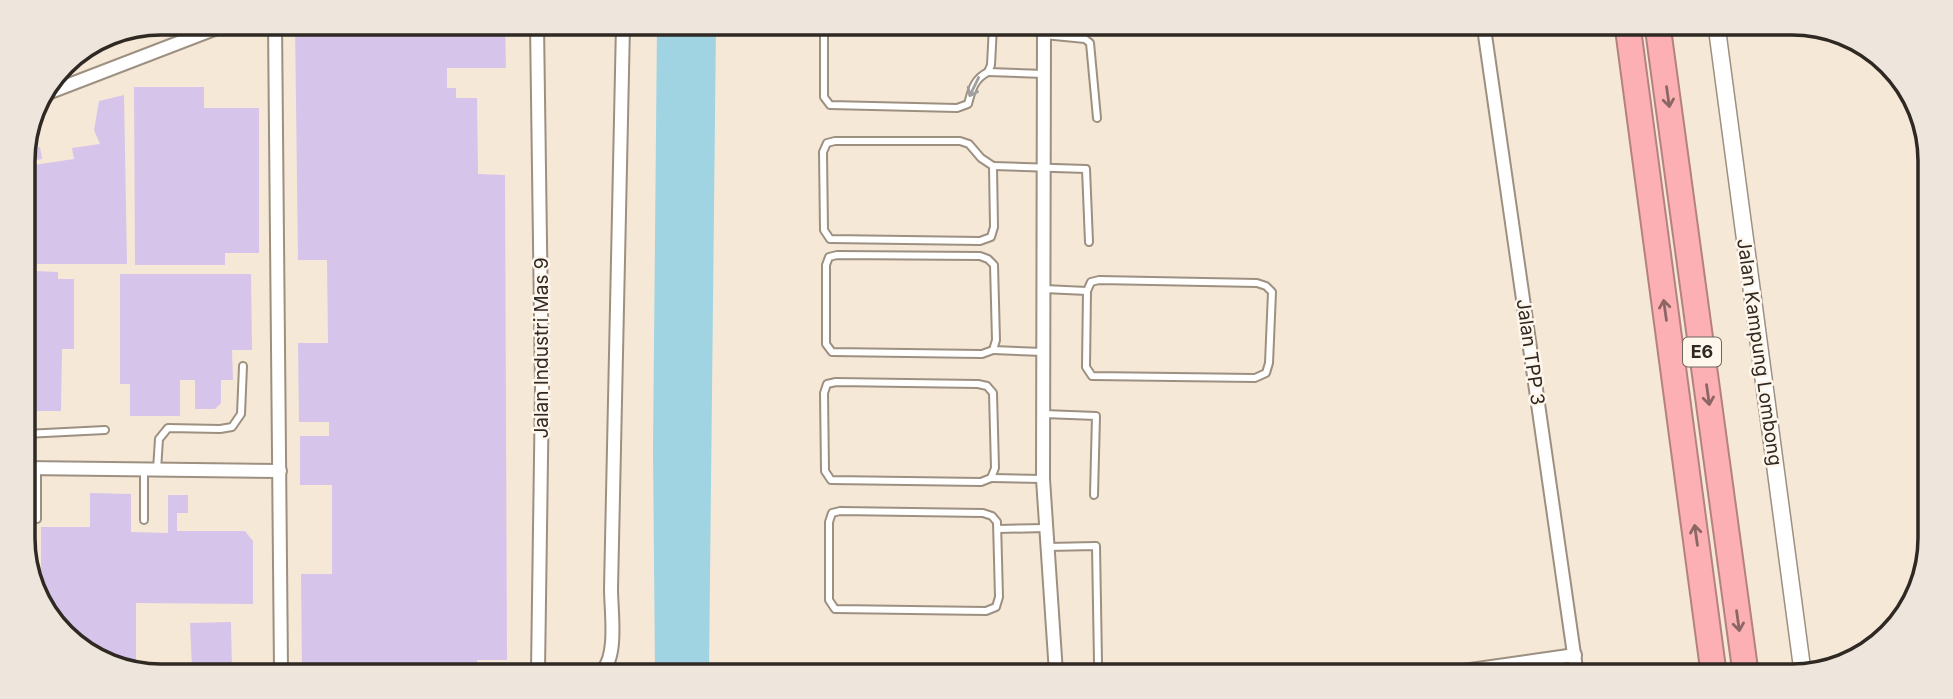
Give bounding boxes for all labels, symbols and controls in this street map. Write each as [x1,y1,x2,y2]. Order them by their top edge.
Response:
one-way arrow [967,77,981,97]
one-way arrow [1661,85,1674,108]
street label: Jalan Kampung Lombong [1732,237,1787,467]
street label: Jalan Industri Mas 9 [530,257,553,439]
street label: Jalan TPP 3 [1512,298,1549,407]
one-way arrow [1659,299,1672,321]
road number: E6 [1683,338,1721,366]
one-way arrow [1702,383,1715,406]
one-way arrow [1689,524,1702,547]
one-way arrow [1732,609,1745,631]

